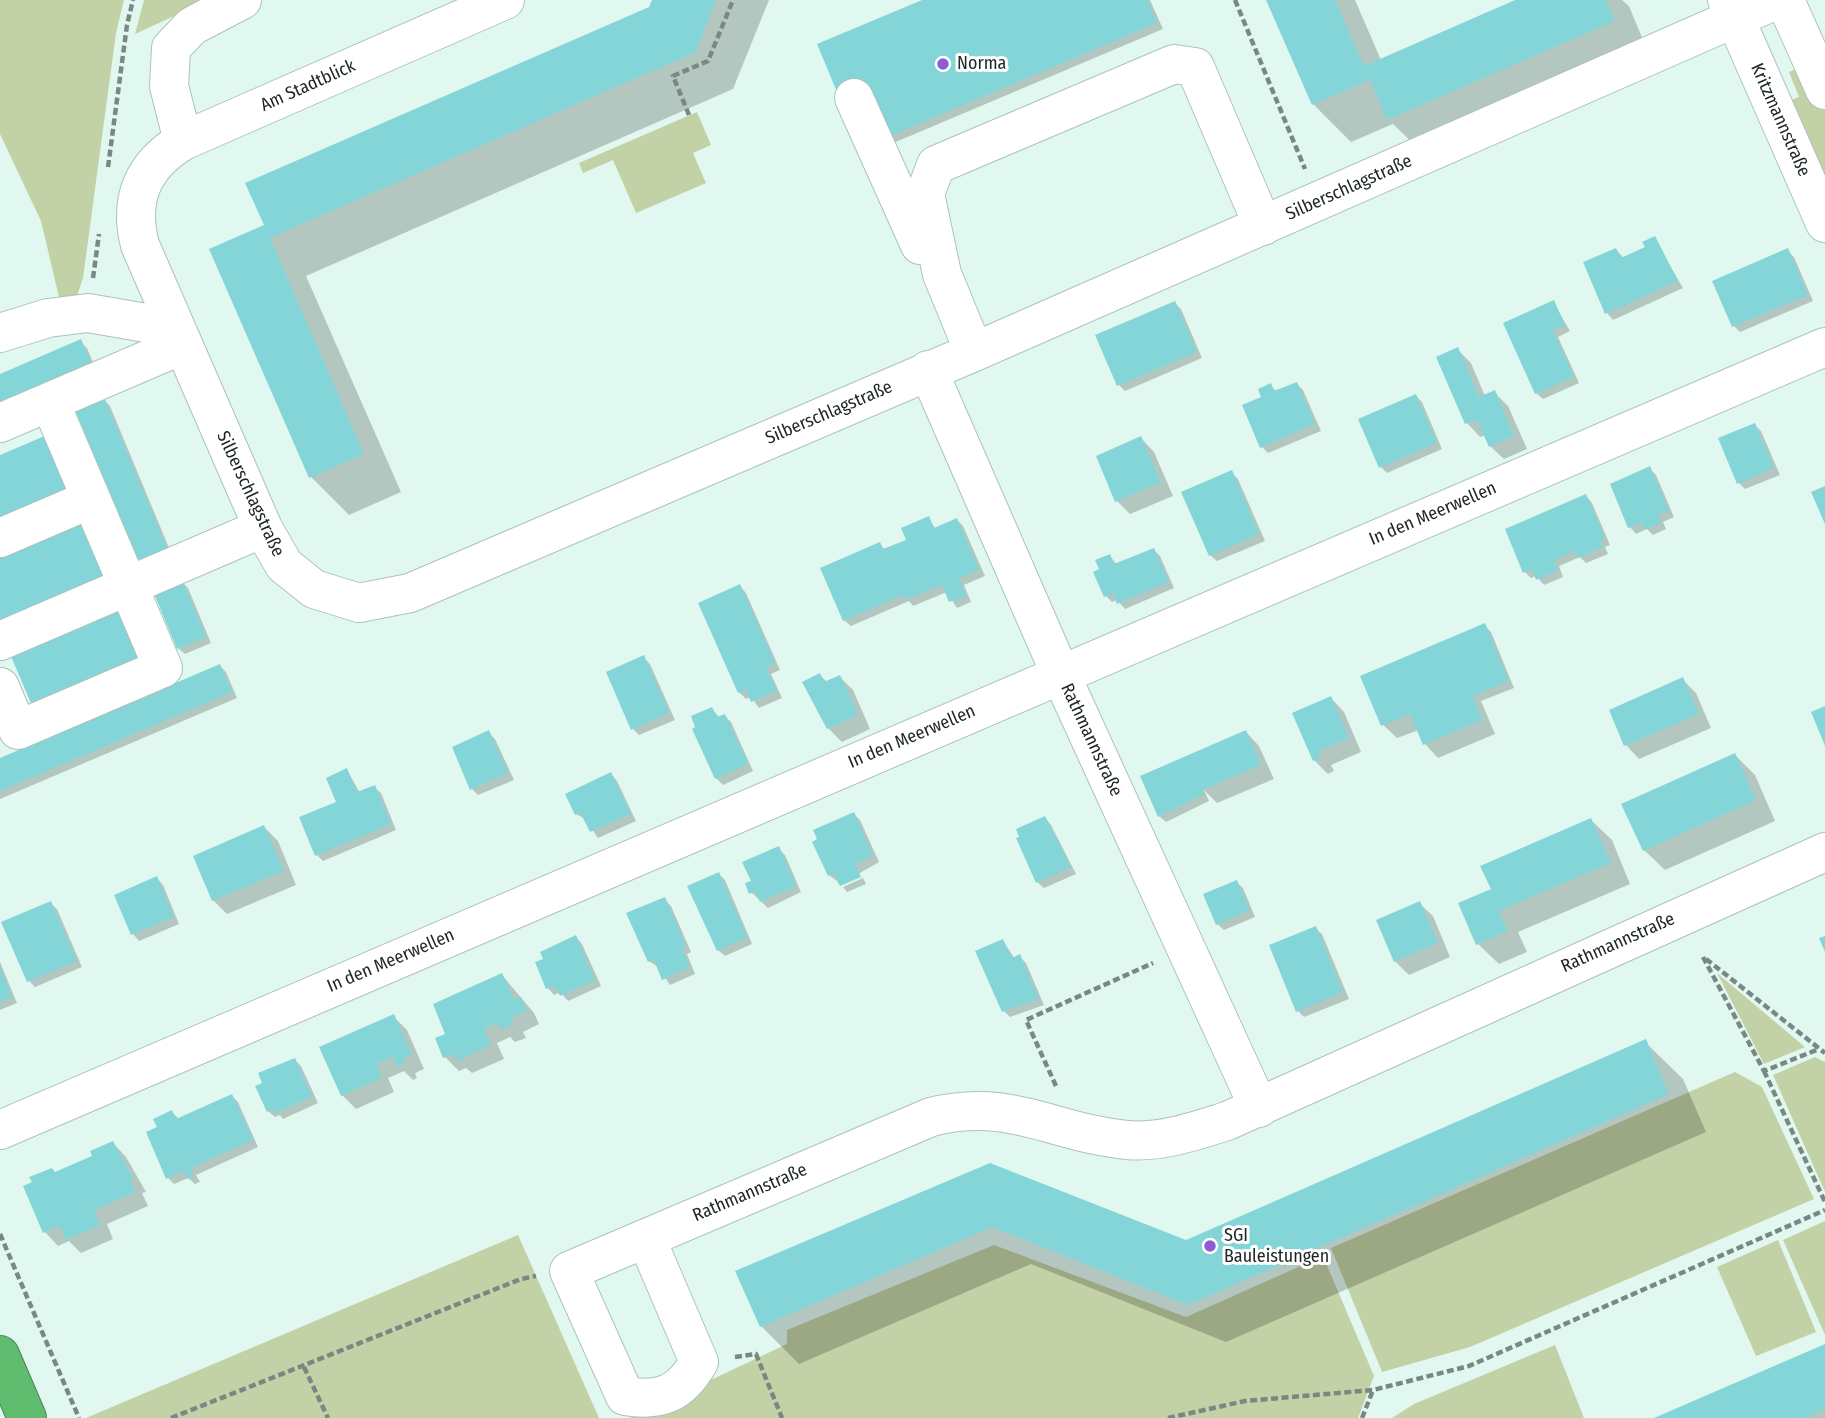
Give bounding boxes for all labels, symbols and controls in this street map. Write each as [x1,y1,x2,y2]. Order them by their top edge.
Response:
place label: Norma [957,53,1006,75]
street label: Am Stadtblick [257,55,359,117]
marker: Norma [935,56,951,72]
street label: Kritzmannstraße [1745,60,1815,180]
street label: Silberschlagstraße [1283,151,1415,225]
street label: Silberschlagstraße [762,377,896,449]
street label: Silberschlagstraße [212,428,288,560]
street label: In den Meerwellen [1366,477,1500,551]
street label: Rathmannstraße [1055,680,1127,800]
street label: In den Meerwellen [845,700,979,774]
street label: Rathmannstraße [1558,908,1678,978]
street label: In den Meerwellen [324,924,458,998]
street label: Rathmannstraße [690,1159,810,1227]
place label: SGI Bauleistungen [1224,1225,1329,1268]
marker: SGI Bauleistungen [1202,1238,1218,1254]

